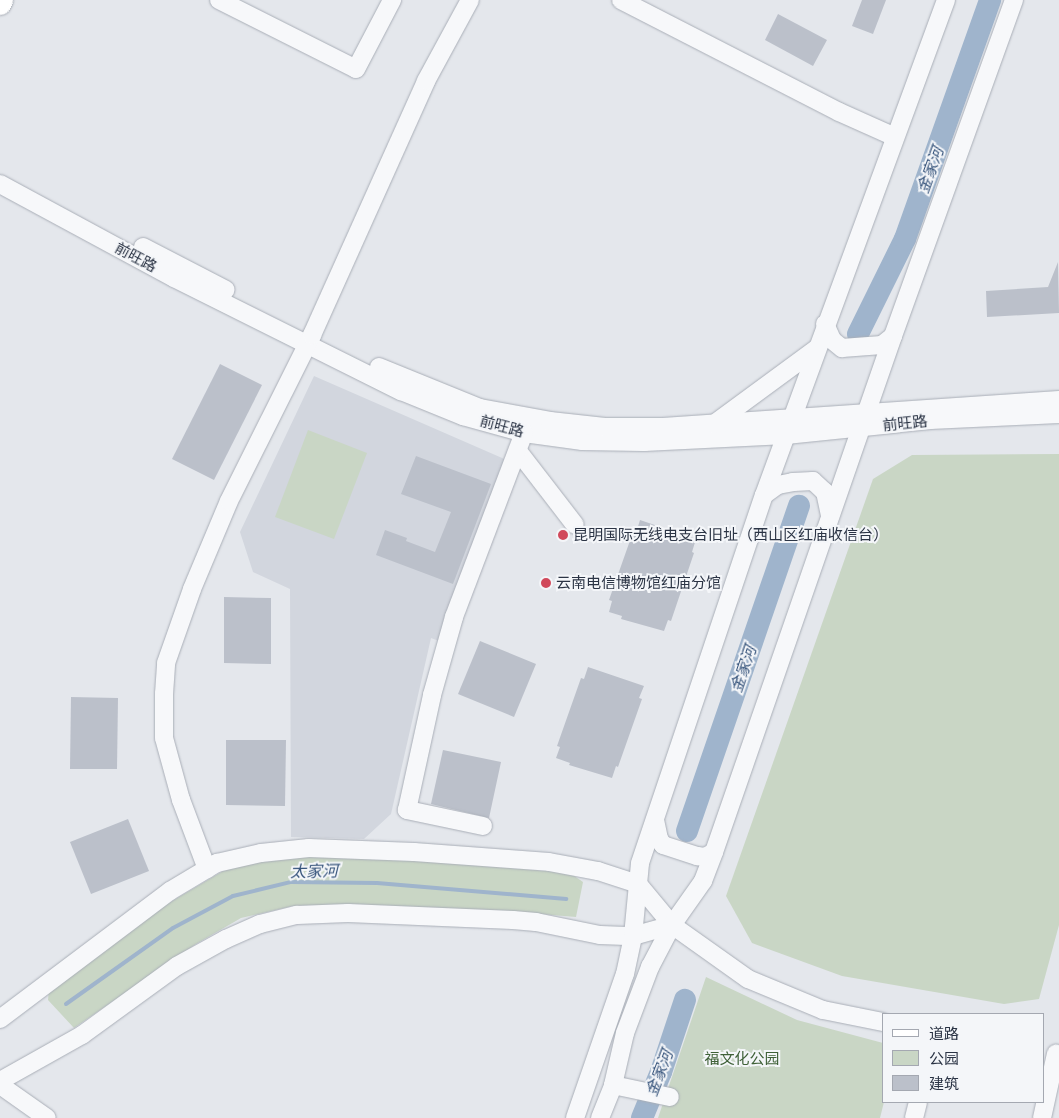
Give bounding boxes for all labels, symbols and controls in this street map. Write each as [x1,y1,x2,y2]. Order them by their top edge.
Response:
water label: 金家河 [913,144,947,196]
street label: 前旺路 [112,238,160,276]
street label: 前旺路 [478,411,526,441]
street label: 前旺路 [882,412,928,434]
place label: 昆明国际无线电支台旧址（西山区红庙收信台） [573,526,888,544]
marker: 昆明国际无线电支台旧址（西山区红庙收信台） [557,529,569,541]
place label: 云南电信博物馆红庙分馆 [556,574,721,592]
marker: 云南电信博物馆红庙分馆 [540,577,552,589]
water label: 金家河 [726,643,760,695]
water label: 太家河 [290,861,338,881]
legend [882,1013,1044,1103]
text: 道路 [929,1024,959,1043]
water label: 金家河 [641,1047,677,1099]
text: 公园 [929,1049,959,1068]
park label: 福文化公园 [705,1050,779,1068]
text: 建筑 [929,1074,959,1093]

